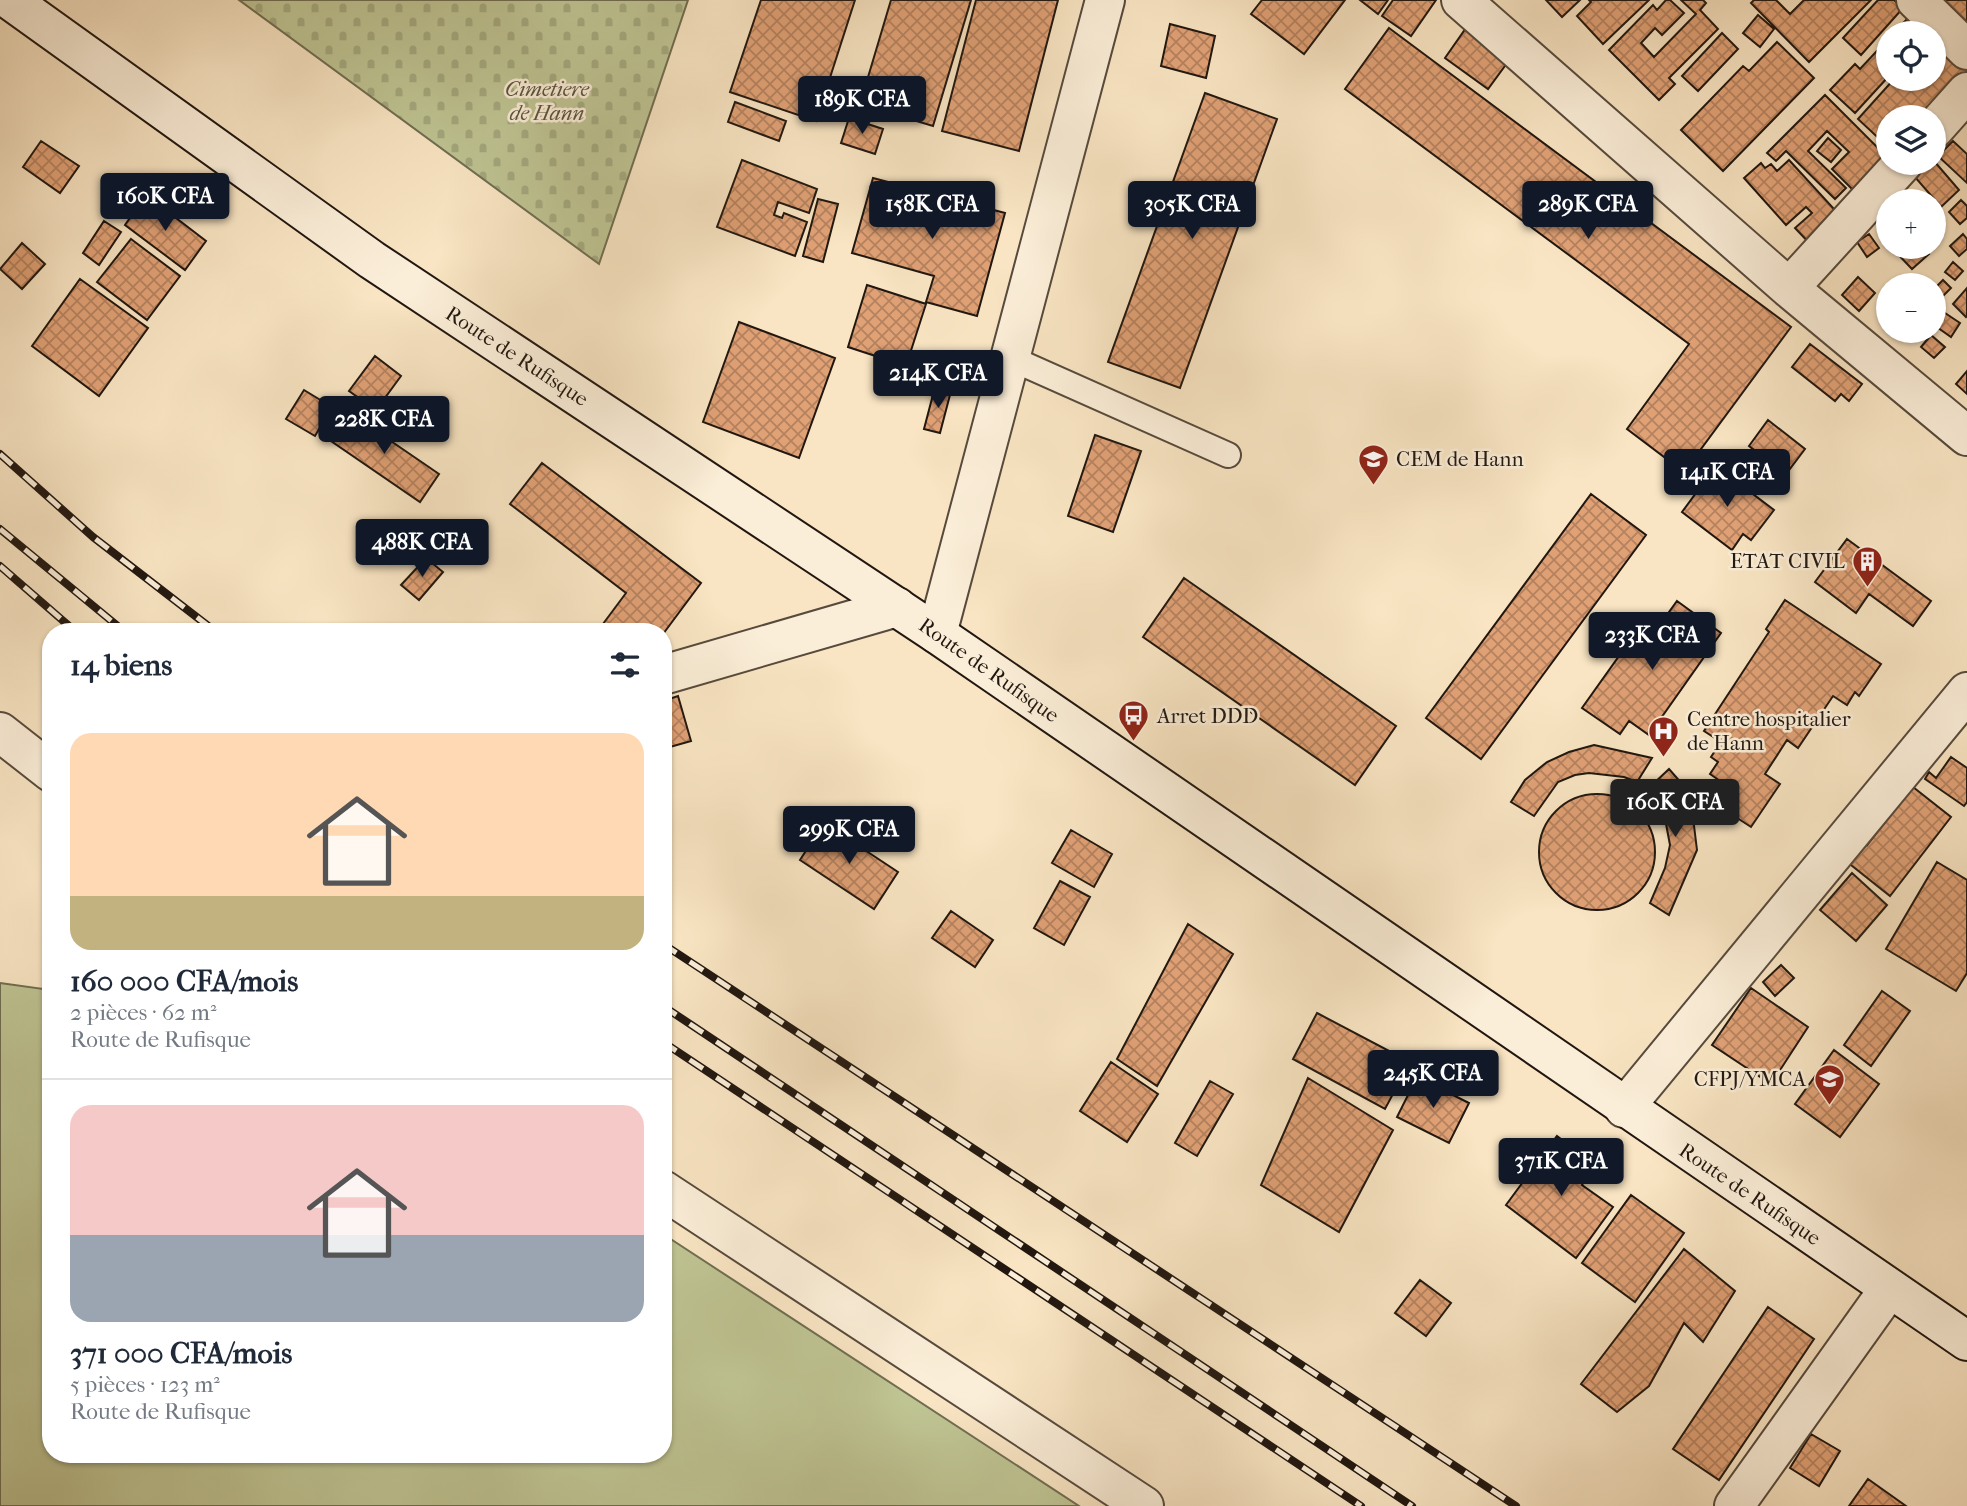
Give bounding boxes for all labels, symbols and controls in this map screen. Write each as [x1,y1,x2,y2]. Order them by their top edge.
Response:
map controls [1876,21,1946,343]
button: locate [1876,21,1946,91]
pin: 189K CFA [790,76,934,136]
park label: Cimetiere de Hann [505,77,590,125]
text: 189K CFA [814,85,910,112]
button: layers [1876,105,1946,175]
pin: 160K CFA [93,174,237,233]
text: 160K CFA [116,182,214,209]
pin: 158K CFA [860,182,1004,241]
pin: 305K CFA [1120,182,1264,241]
pin: 289K CFA [1516,182,1660,241]
button: + [1876,189,1946,259]
text: 158K CFA [885,190,979,217]
text: 305K CFA [1144,190,1240,217]
text: 289K CFA [1538,190,1638,217]
button: − [1876,273,1946,343]
street label: Route de Rufisque [441,301,593,411]
pin: 214K CFA [866,350,1010,410]
text: 214K CFA [889,359,987,386]
pin: 228K CFA [312,396,456,456]
text: 228K CFA [334,405,434,432]
school or university icon: CEM de Hann [1356,442,1390,486]
place label: CEM de Hann [1396,447,1524,471]
pin: 141K CFA [1655,449,1799,509]
text: 141K CFA [1680,458,1774,485]
pin: 488K CFA [350,520,494,579]
text: 488K CFA [372,528,472,555]
building icon: ETAT CIVIL [1851,544,1885,588]
place label: ETAT CIVIL [1730,549,1845,573]
pin: 233K CFA [1580,612,1724,672]
street label: Route de Rufisque [914,613,1064,727]
text: 233K CFA [1605,621,1699,648]
icon: filters [606,646,644,684]
text: 14 biens [70,648,172,683]
bus stop icon: Arret DDD [1117,699,1151,743]
place label: Arret DDD [1156,704,1258,728]
place label: Centre hospitalier de Hann [1687,707,1851,755]
hospital icon: Centre hospitalier de Hann [1647,714,1681,758]
icon: home [294,778,420,904]
pin: 160K CFA [1603,780,1747,839]
text: 160K CFA [1626,788,1724,815]
pin: 299K CFA [777,806,921,866]
text: 299K CFA [799,815,899,842]
text: 160 000 CFA/mois [70,964,298,999]
text: 2 pièces · 62 m² [70,999,216,1026]
text: Route de Rufisque [70,1026,251,1053]
pin: 245K CFA [1361,1050,1505,1110]
text: 245K CFA [1384,1059,1482,1086]
school or university icon: CFPJ/YMCA [1812,1062,1846,1106]
place label: CFPJ/YMCA [1694,1067,1806,1091]
pin: 371K CFA [1489,1138,1633,1198]
street label: Route de Rufisque [1675,1138,1825,1250]
text: 371K CFA [1515,1147,1607,1174]
icon: home [294,1150,420,1276]
text: 371 000 CFA/mois [70,1336,292,1371]
text: 5 pièces · 123 m² [70,1371,220,1398]
text: Route de Rufisque [70,1398,251,1425]

